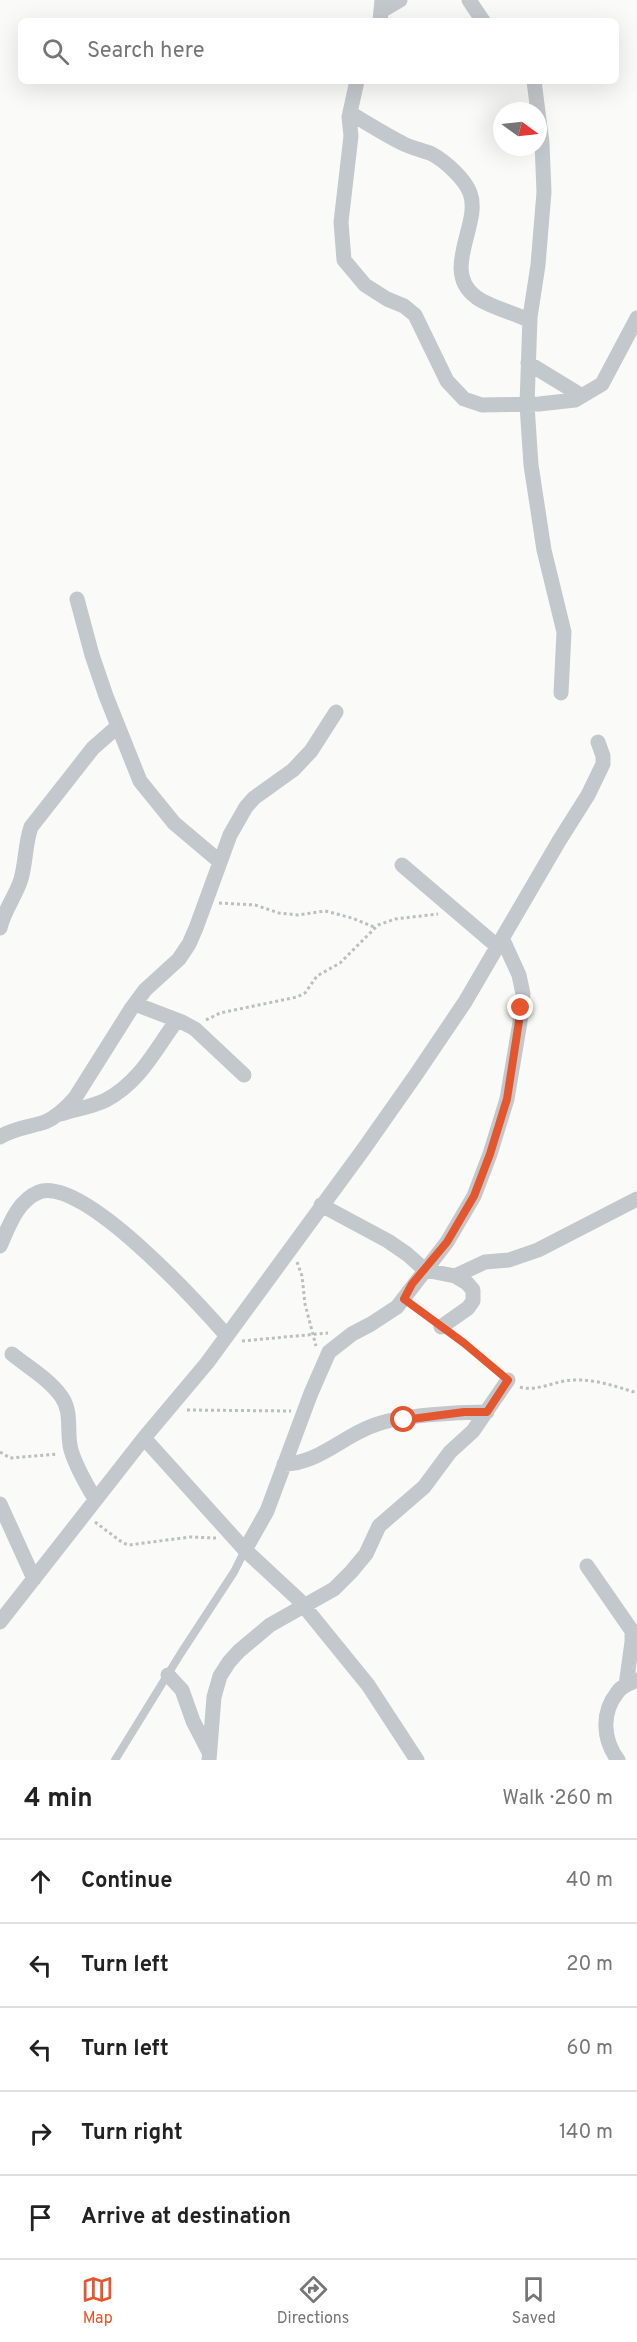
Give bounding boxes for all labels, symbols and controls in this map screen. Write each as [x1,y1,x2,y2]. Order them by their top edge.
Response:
search box [18,18,619,84]
icon: search [39,35,72,68]
text: Search here [87,38,205,65]
north arrow [493,102,547,156]
route end [507,994,533,1020]
route start [390,1406,416,1432]
text: 4 min [24,1783,93,1816]
text: Walk · 260 m [502,1786,613,1812]
icon: ahead [24,1865,57,1898]
text: Continue [81,1868,172,1895]
text: 40 m [566,1868,613,1894]
icon: left [24,1949,57,1982]
text: Turn left [81,1952,169,1979]
text: 20 m [566,1952,613,1978]
icon: left [24,2033,57,2066]
text: Turn left [81,2036,169,2063]
text: 60 m [567,2036,613,2062]
icon: right [24,2117,57,2150]
text: Turn right [81,2120,183,2147]
text: 140 m [559,2120,613,2146]
icon: arrive [24,2201,57,2234]
text: Arrive at destination [81,2204,291,2231]
tab: Map [81,2273,114,2329]
tab: Directions [277,2273,349,2329]
tab: Saved [512,2273,556,2329]

